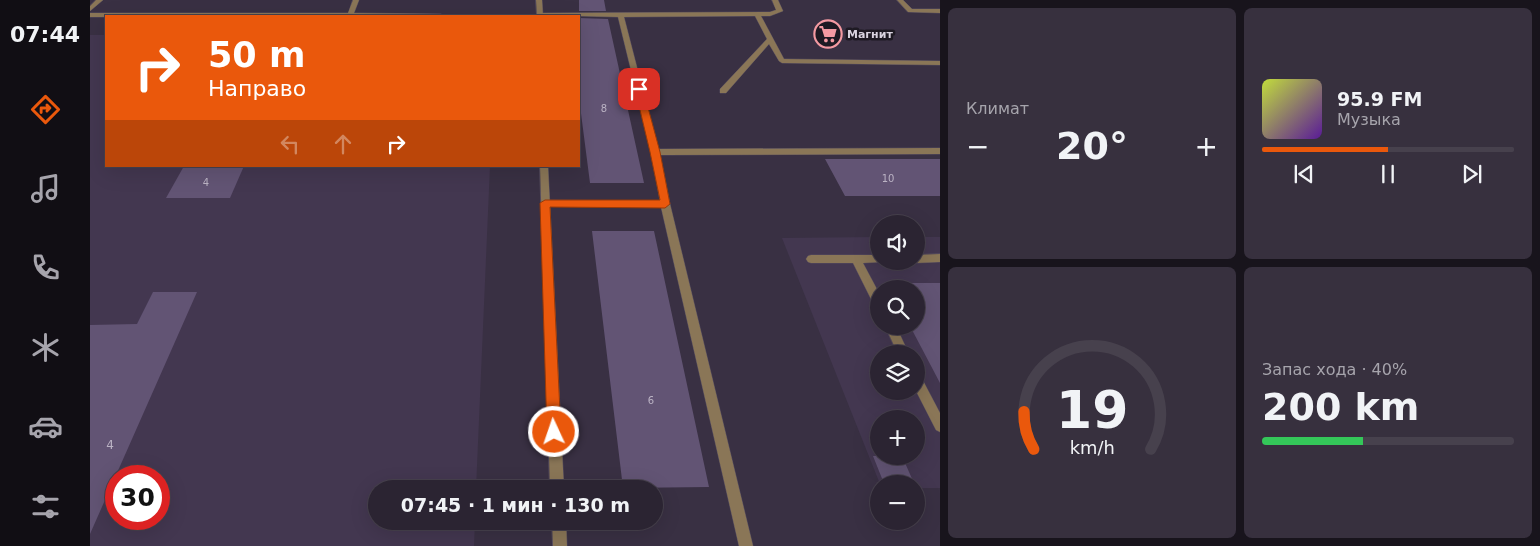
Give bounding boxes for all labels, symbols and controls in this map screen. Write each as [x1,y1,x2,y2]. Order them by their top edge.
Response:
supermarket icon: Магнит [813,19,843,49]
text: 07:44 [10,22,80,47]
place label: Магнит [847,28,893,41]
icon: right [125,35,190,100]
text: 50 m [208,35,305,75]
pin [618,68,660,110]
icon: arrive [625,75,653,103]
text: Направо [208,76,306,101]
text: 95.9 FM [1337,88,1422,110]
icon: directions [28,92,63,127]
text: Климат [966,99,1029,118]
house number: 8 [601,103,607,114]
text: Музыка [1337,110,1401,129]
text: 20° [1056,124,1128,168]
icon: left [276,130,304,158]
icon: ahead [329,130,357,158]
icon: right [382,130,410,158]
text: − [966,130,989,163]
text: + [1195,130,1218,163]
icon: previous [1290,160,1318,188]
icon: pause [1374,160,1402,188]
icon: next [1458,160,1486,188]
icon: music [28,171,63,206]
house number: 10 [882,173,894,184]
house number: 4 [203,177,209,188]
map controls [870,215,925,530]
button: sound [870,215,925,270]
icon: phone [28,250,63,285]
button: search [870,280,925,335]
icon: climate [28,330,63,365]
button: layers [870,345,925,400]
text: Запас хода · 40% [1262,360,1407,379]
text: 19 [1056,380,1128,440]
text: 200 km [1262,385,1419,429]
house number: 6 [648,395,654,406]
position arrow [527,405,579,457]
icon: car [28,409,63,444]
button: + [870,410,925,465]
text: km/h [1069,437,1115,458]
house number: 4 [106,438,114,452]
speed limit sign: 30 [105,465,170,530]
button: − [870,475,925,530]
icon: filters [28,489,63,524]
text: 07:45 · 1 мин · 130 m [401,494,630,516]

